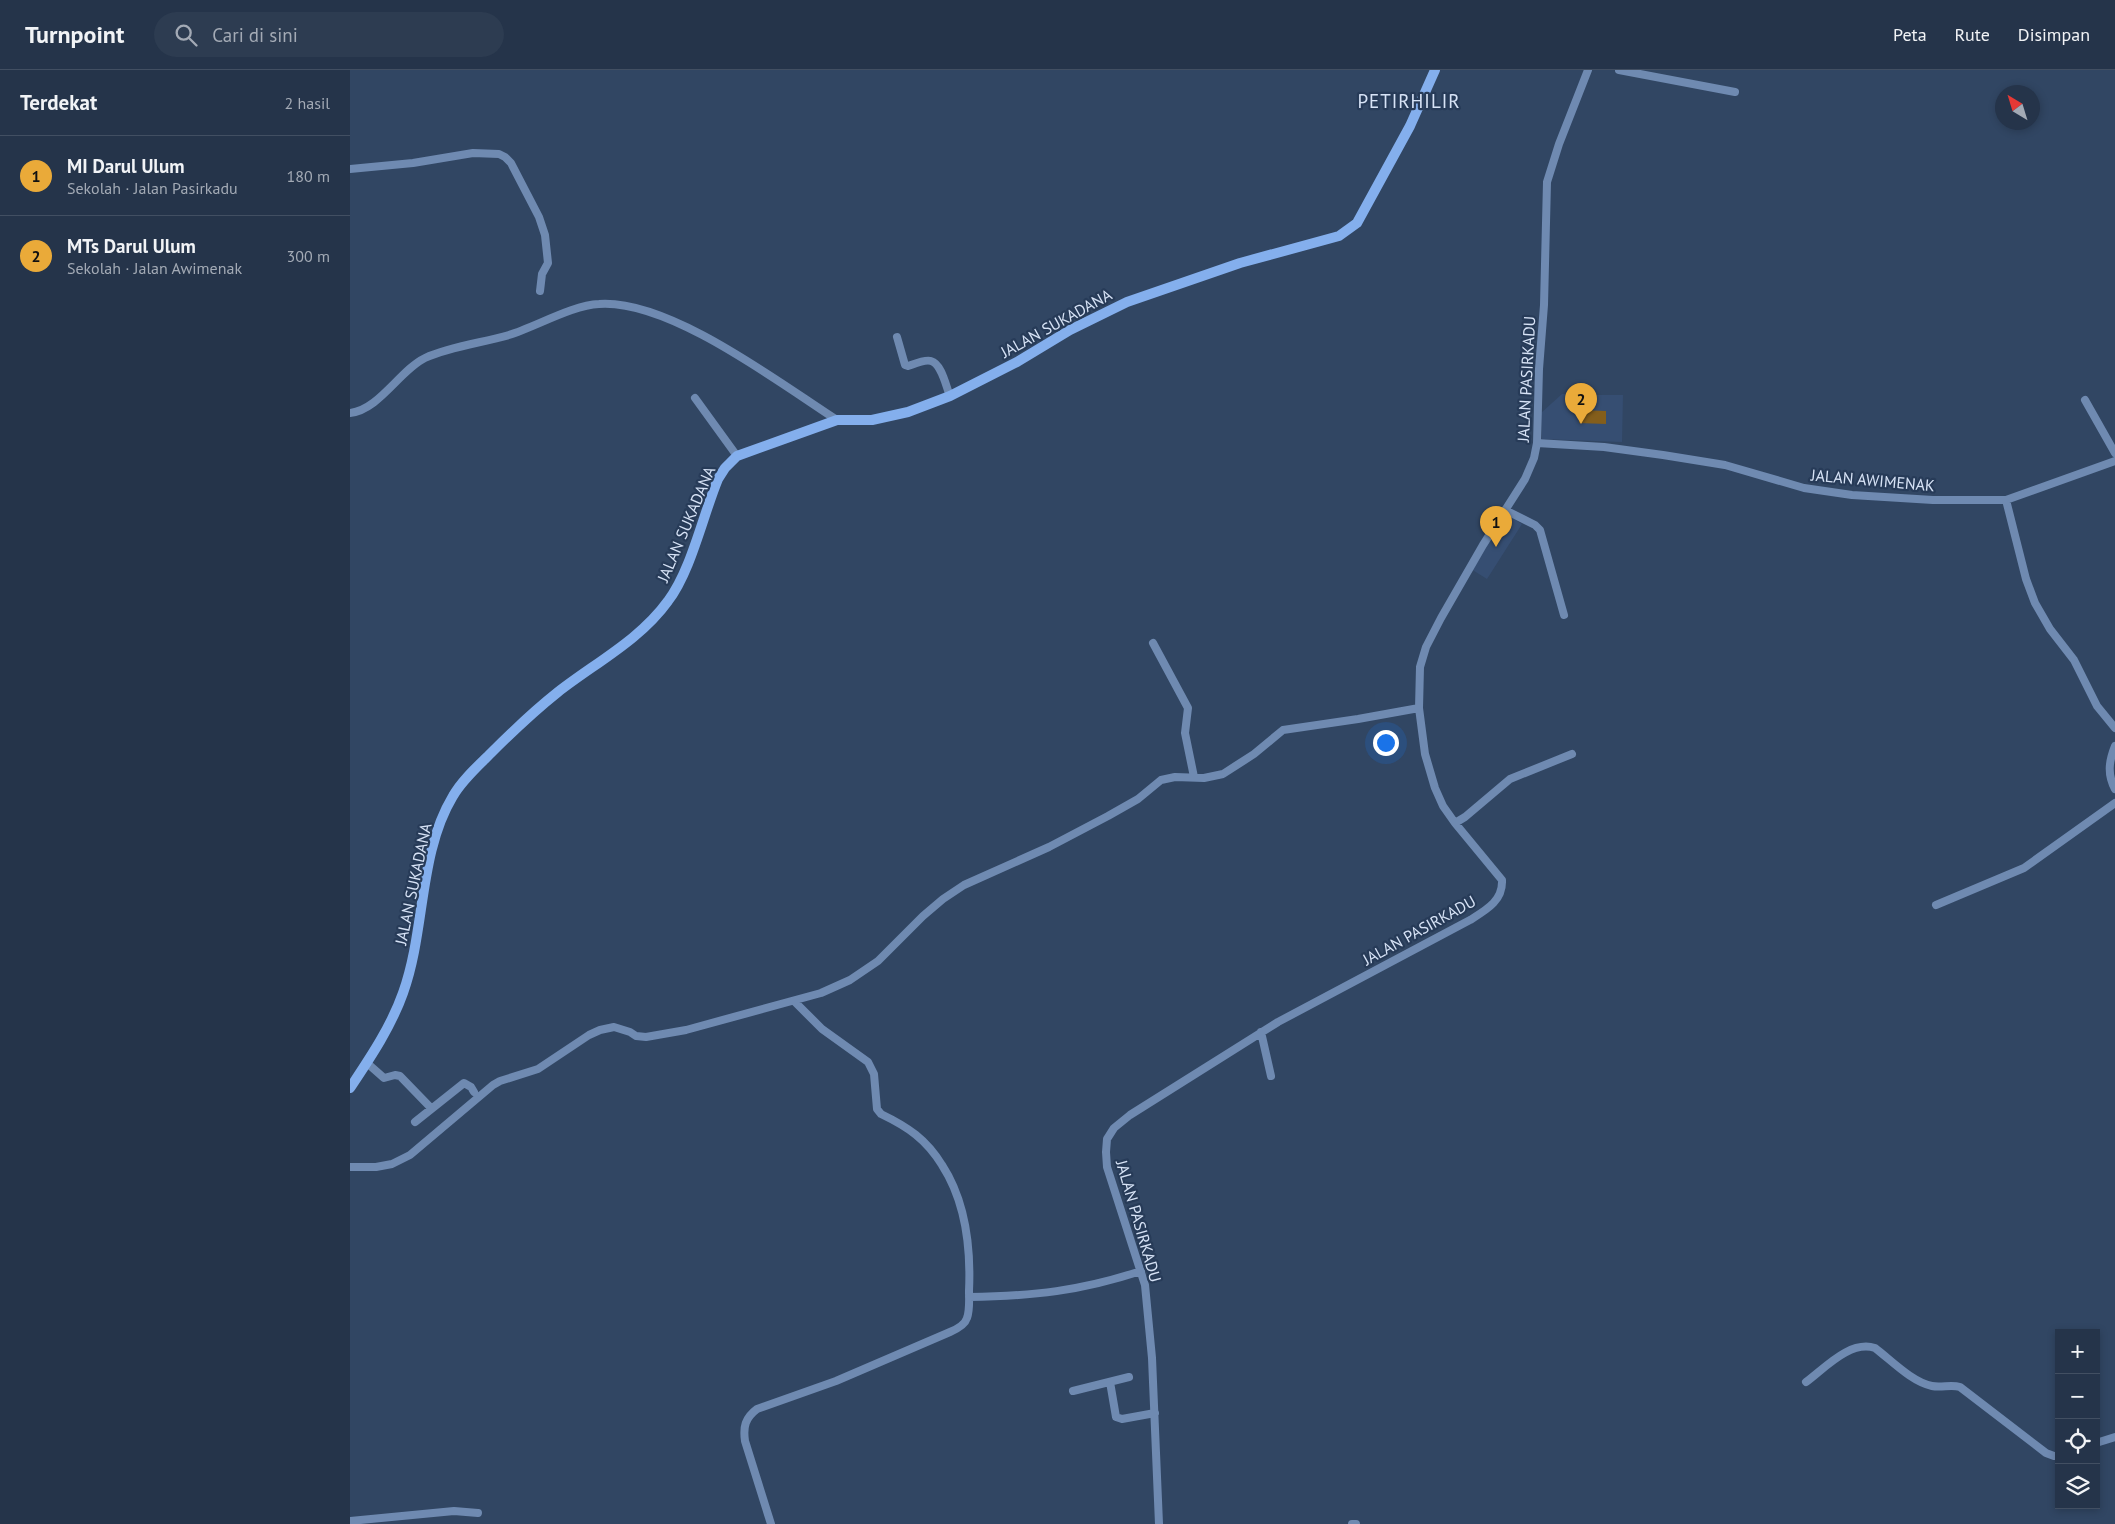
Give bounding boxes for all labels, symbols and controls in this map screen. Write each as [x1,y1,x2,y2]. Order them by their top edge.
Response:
search box [154,12,504,57]
text: Turnpoint [25,19,124,50]
icon: search [172,21,200,49]
text: Cari di sini [212,23,298,47]
text: Peta [1893,23,1927,46]
text: Rute [1955,23,1990,46]
text: Disimpan [2018,23,2090,46]
north arrow [1995,85,2040,130]
text: Terdekat [20,89,97,116]
district label: PETIRHILIR [1357,89,1461,113]
text: 2 hasil [285,93,330,113]
text: MI Darul Ulum [67,154,184,178]
text: 1 [31,166,41,186]
text: 180 m [287,166,330,186]
text: Sekolah · Jalan Pasirkadu [67,178,238,198]
text: MTs Darul Ulum [67,234,196,258]
text: 2 [31,246,41,266]
text: 300 m [287,246,330,266]
text: Sekolah · Jalan Awimenak [67,258,242,278]
street label: JALAN SUKADANA [996,284,1116,362]
street label: JALAN PASIRKADU [1513,315,1539,444]
pin: 2 [1565,383,1597,424]
street label: JALAN SUKADANA [652,462,720,586]
street label: JALAN AWIMENAK [1809,465,1936,495]
pin: 1 [1480,506,1512,547]
your location [1373,730,1399,756]
street label: JALAN SUKADANA [390,821,436,948]
street label: JALAN PASIRKADU [1358,891,1479,970]
street label: JALAN PASIRKADU [1112,1157,1166,1284]
map controls [2055,1329,2100,1509]
button: + [2055,1329,2100,1374]
button: − [2055,1374,2100,1419]
button: locate [2055,1419,2100,1464]
button: layers [2055,1464,2100,1509]

